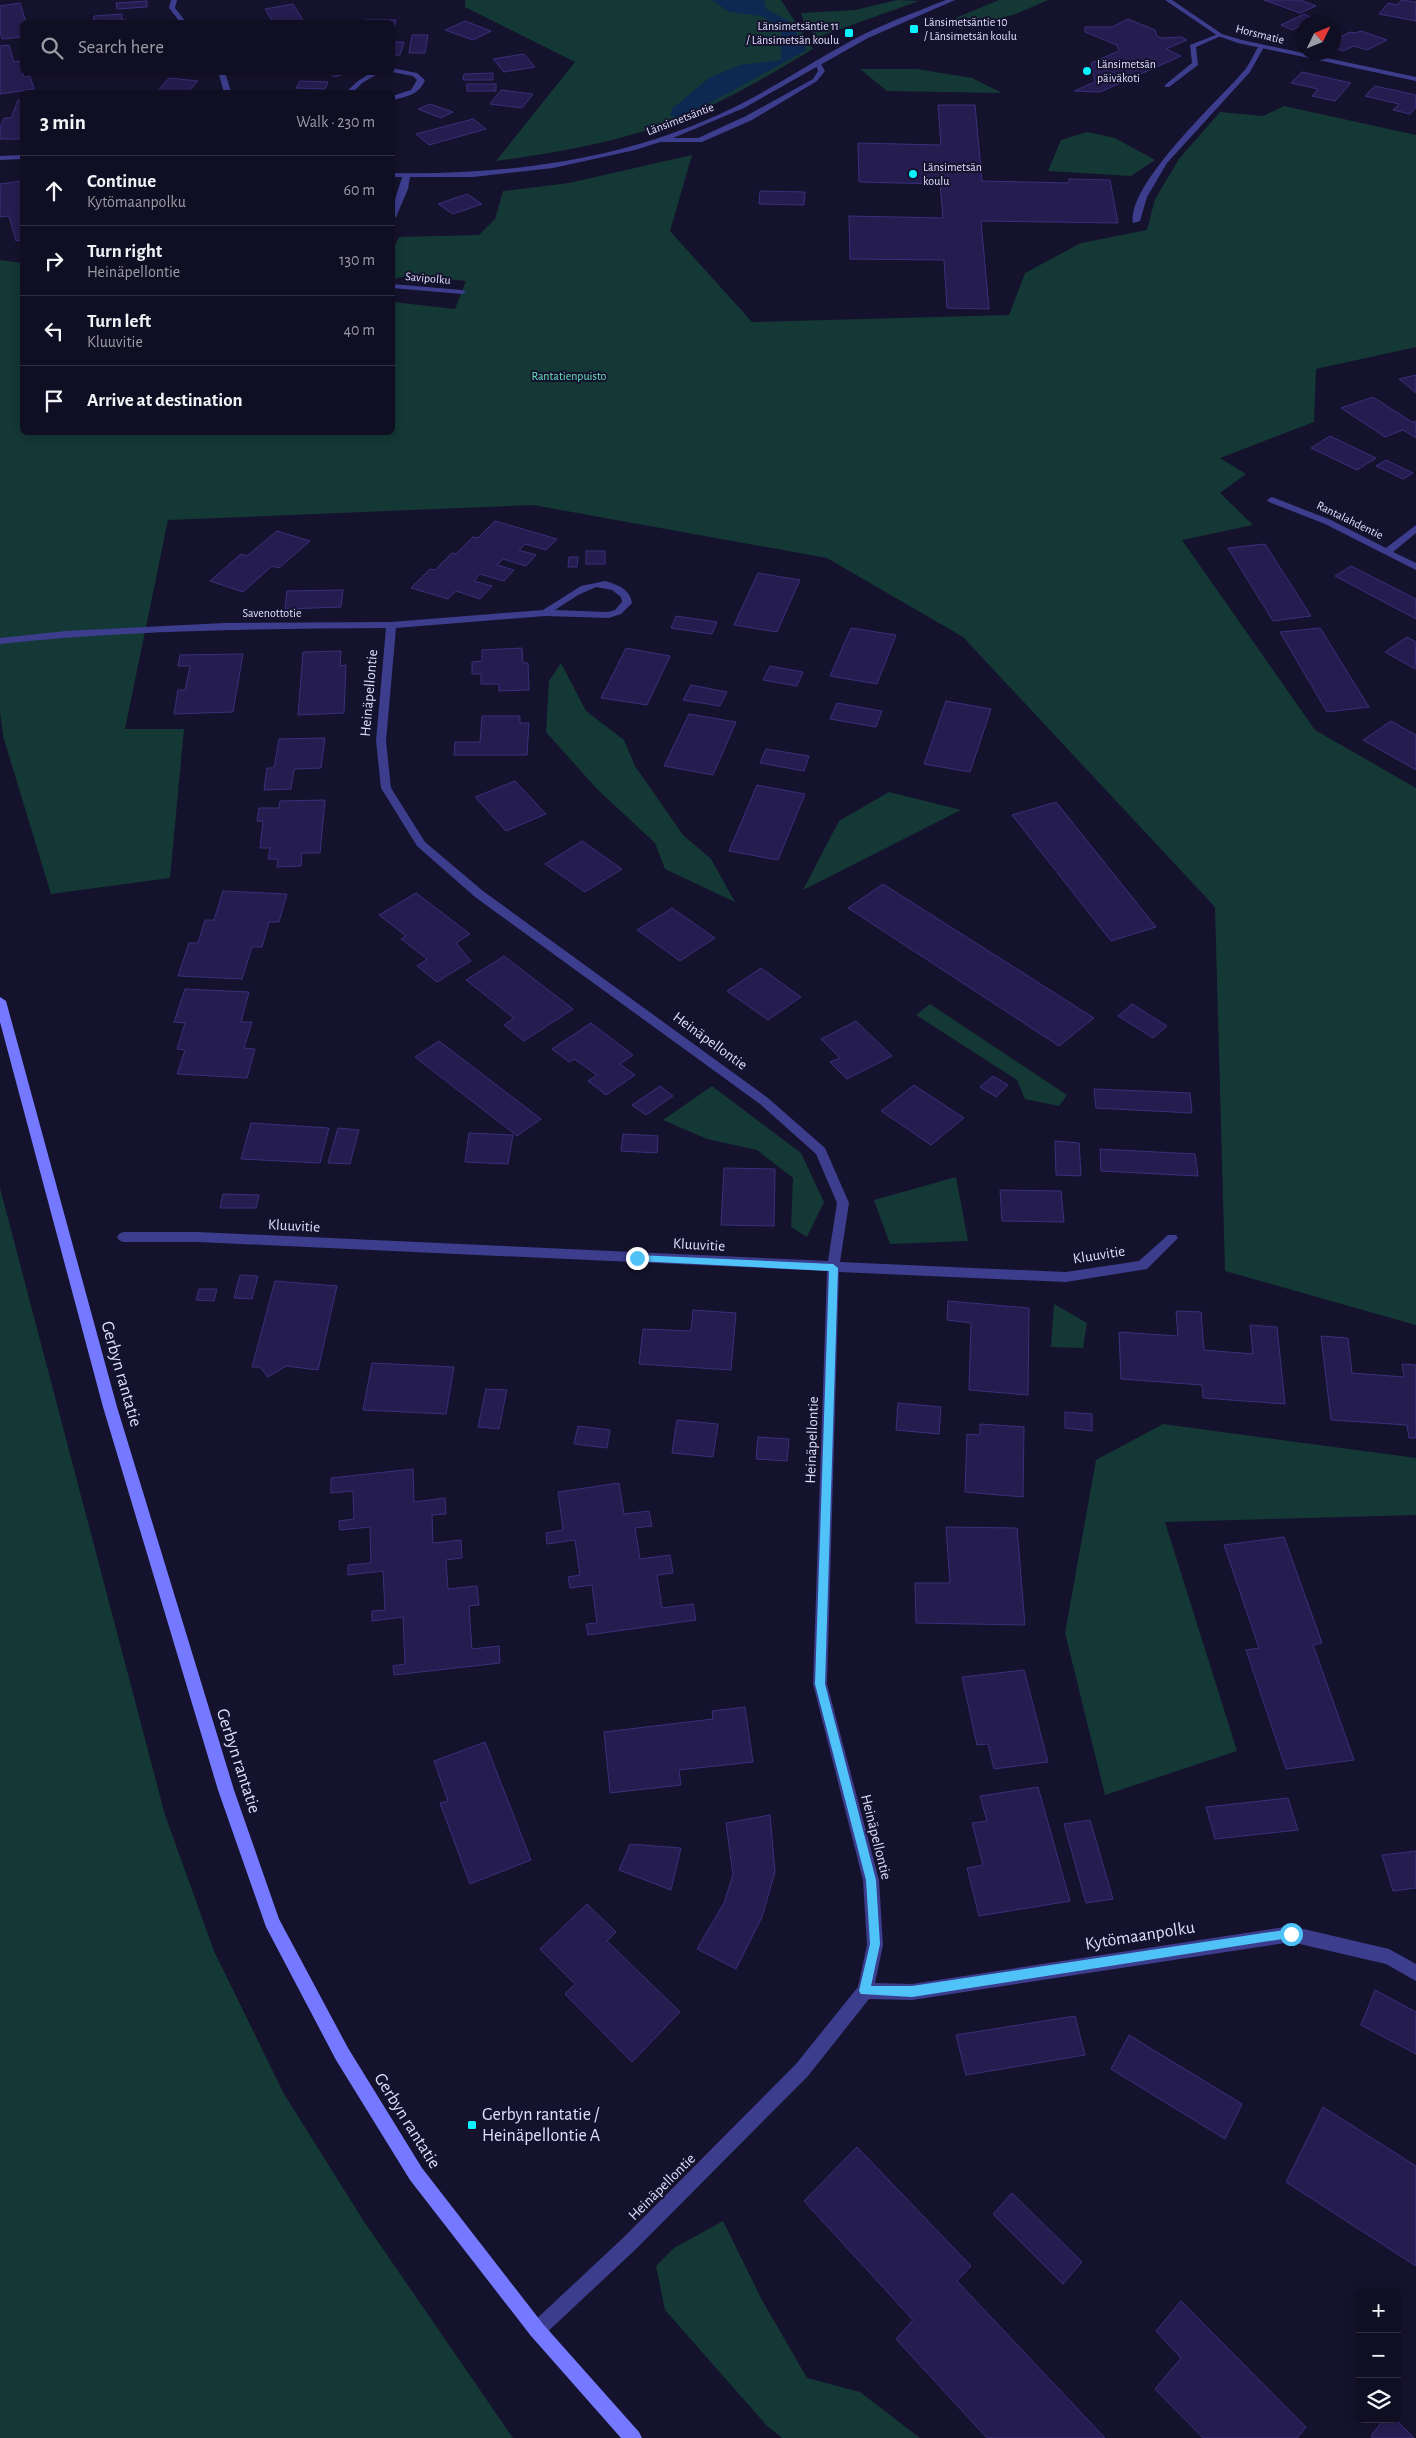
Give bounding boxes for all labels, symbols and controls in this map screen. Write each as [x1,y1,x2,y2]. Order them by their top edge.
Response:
north arrow [1296,15,1341,60]
place label: Länsimetsäntie 10 / Länsimetsän koulu [924,16,1017,42]
search box [20,20,395,75]
place label: Länsimetsäntie 11 / Länsimetsän koulu [746,20,839,46]
street label: Horsmatie [1235,22,1285,46]
marker: Länsimetsäntie 10 / Länsimetsän koulu [908,23,920,35]
marker: Länsimetsäntie 11 / Länsimetsän koulu [843,27,855,39]
icon: search [38,34,66,62]
text: Search here [78,38,164,57]
place label: Länsimetsän päiväkoti [1097,58,1156,84]
marker: Länsimetsän päiväkoti [1081,65,1093,77]
street label: Länsimetsäntie [645,101,715,137]
text: 3 min [40,112,86,133]
text: Walk · 230 m [296,114,375,130]
place label: Länsimetsän koulu [923,161,982,187]
marker: Länsimetsän koulu [907,168,919,180]
text: Continue [87,172,156,191]
icon: ahead [40,177,68,205]
text: 60 m [344,182,375,198]
text: Kytömaanpolku [87,194,186,210]
text: Turn right [87,242,162,261]
icon: right [40,247,68,275]
text: 130 m [339,252,375,268]
text: Heinäpellontie [87,264,180,280]
street label: Savipolku [405,270,451,286]
text: Turn left [87,312,151,331]
icon: left [40,317,68,345]
text: 40 m [343,322,375,338]
text: Kluuvitie [87,334,143,350]
park label: Rantatienpuisto [532,370,607,382]
icon: arrive [40,387,68,415]
text: Arrive at destination [87,391,243,410]
street label: Rantalahdentie [1315,499,1385,541]
street label: Savenottotie [243,607,301,619]
street label: Heinäpellontie [358,649,380,737]
street label: Heinäpellontie [670,1009,750,1073]
street label: Kluuvitie [267,1217,321,1235]
street label: Kluuvitie [672,1236,726,1254]
street label: Kluuvitie [1072,1243,1126,1267]
route end [626,1247,649,1270]
street label: Gerbyn rantatie [97,1319,145,1429]
street label: Heinäpellontie [803,1396,821,1484]
street label: Gerbyn rantatie [213,1706,263,1816]
street label: Heinäpellontie [858,1793,894,1881]
street label: Kytömaanpolku [1084,1918,1196,1954]
route start [1280,1923,1303,1946]
street label: Gerbyn rantatie [370,2070,444,2172]
place label: Gerbyn rantatie / Heinäpellontie A [482,2106,601,2145]
marker: Gerbyn rantatie / Heinäpellontie A [466,2119,478,2131]
street label: Heinäpellontie [626,2151,698,2223]
map controls [1356,2288,1401,2423]
button: + [1356,2288,1401,2333]
button: − [1356,2333,1401,2378]
button: layers [1356,2378,1401,2423]

